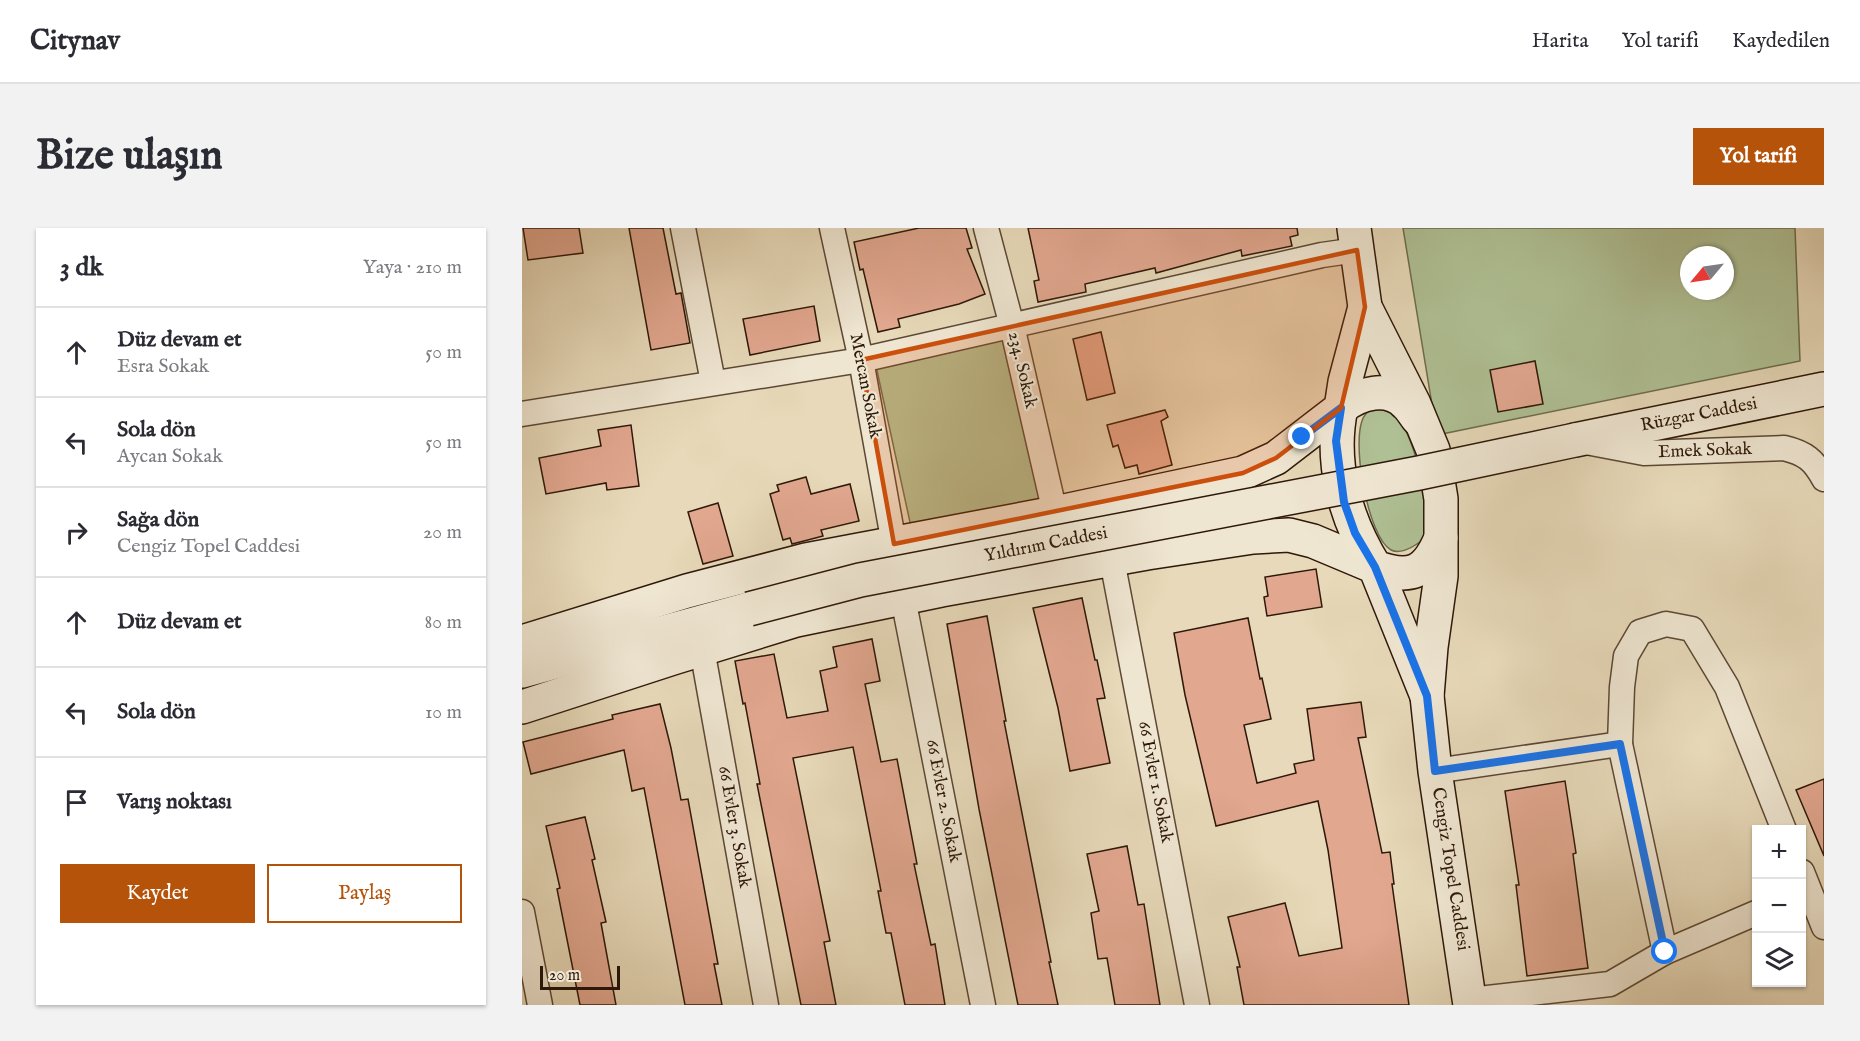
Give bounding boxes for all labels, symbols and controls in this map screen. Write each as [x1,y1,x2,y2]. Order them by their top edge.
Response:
text: Citynav [30,24,120,59]
text: Harita [1532,28,1589,55]
text: Yol tarifi [1622,28,1699,55]
text: Kaydedilen [1732,28,1830,55]
button: Yol tarifi [1693,128,1824,185]
text: Bize ulaşın [36,130,223,183]
north arrow [1680,246,1734,300]
text: 3 dk [60,251,103,284]
text: Yaya · 210 m [363,255,462,280]
text: Düz devam et [117,326,242,354]
street label: 234. Sokak [1002,329,1042,411]
street label: Mercan Sokak [844,332,887,441]
icon: ahead [60,336,93,369]
text: 50 m [425,340,462,365]
text: Esra Sokak [117,354,209,379]
street label: Rüzgar Caddesi [1639,392,1760,438]
text: Sola dön [117,416,196,444]
route end [1288,423,1314,449]
icon: left [60,426,93,459]
text: 50 m [425,430,462,455]
street label: Emek Sokak [1658,438,1753,464]
text: Aycan Sokak [117,444,223,469]
text: Sağa dön [117,506,199,534]
icon: right [60,516,93,549]
text: 20 m [423,520,462,545]
street label: Yıldırım Caddesi [983,522,1110,568]
text: Cengiz Topel Caddesi [117,534,300,559]
icon: ahead [60,606,93,639]
text: Düz devam et [117,608,242,636]
text: 80 m [425,610,462,635]
icon: left [60,696,93,729]
text: Sola dön [117,698,196,726]
text: 10 m [425,700,462,725]
street label: 66 Evler 1. Sokak [1132,719,1178,845]
street label: 66 Evler 2. Sokak [920,737,966,865]
street label: 66 Evler 3. Sokak [712,764,756,890]
icon: arrive [60,786,93,819]
street label: Cengiz Topel Caddesi [1426,786,1474,952]
text: Varış noktası [117,788,232,816]
map controls [1752,825,1806,987]
button: + [1752,825,1806,879]
button: Kaydet [60,864,255,923]
button: Paylaş [267,864,462,923]
button: − [1752,879,1806,933]
button: layers [1752,933,1806,987]
route start [1651,938,1677,964]
scale bar [540,963,620,990]
text: 20 m [549,966,580,986]

